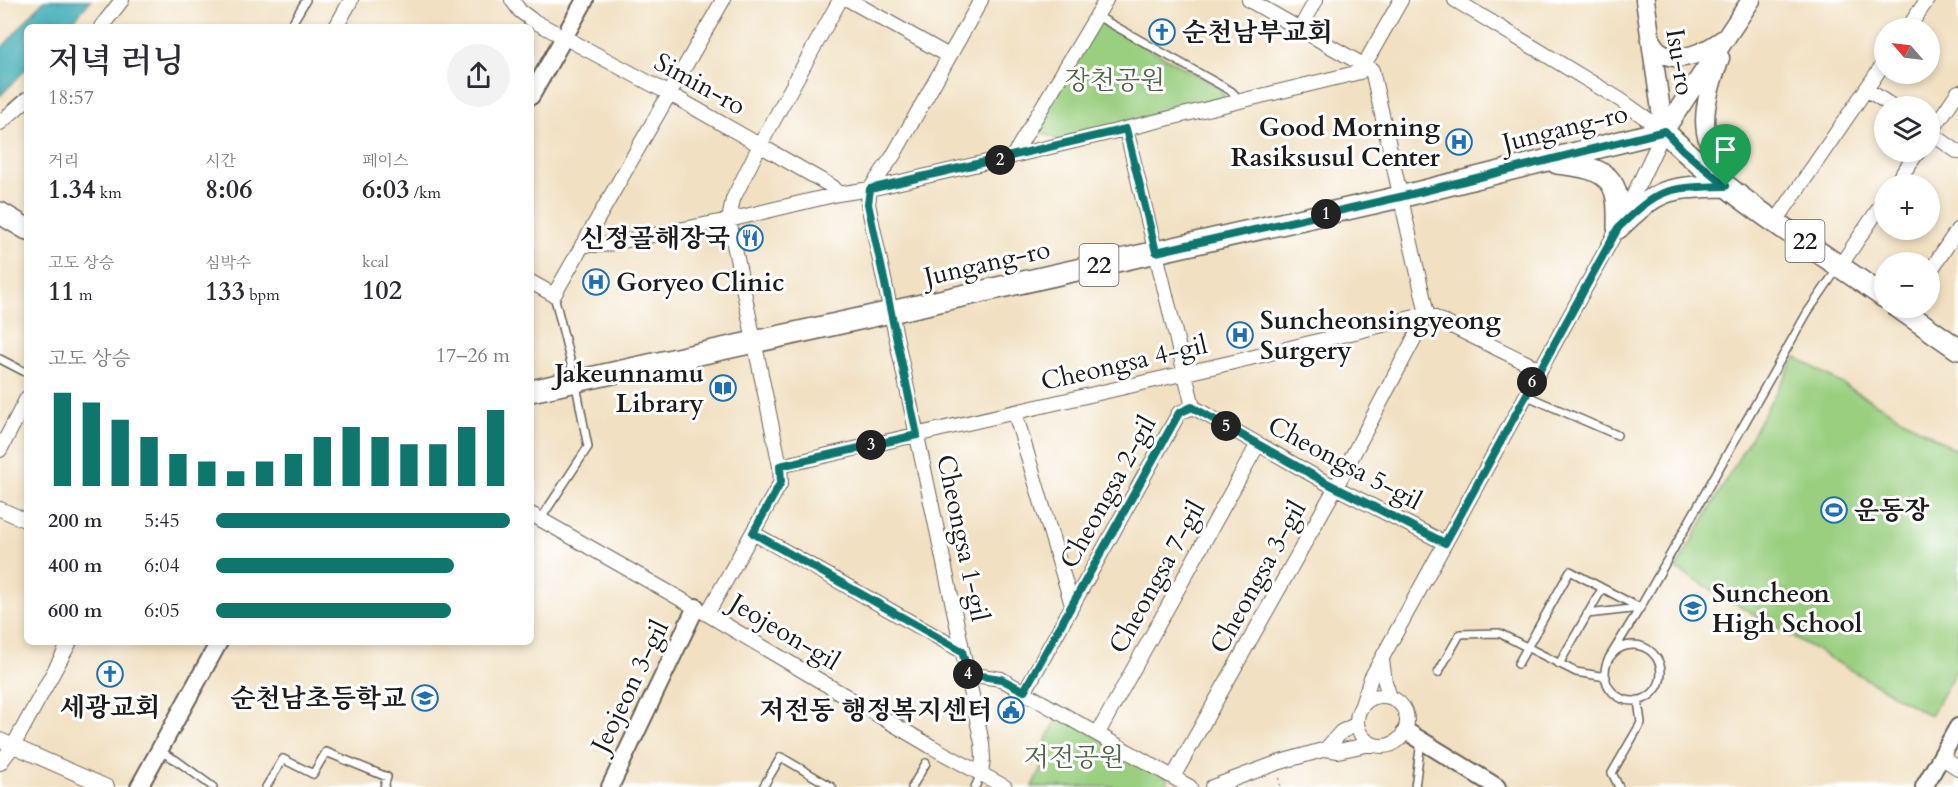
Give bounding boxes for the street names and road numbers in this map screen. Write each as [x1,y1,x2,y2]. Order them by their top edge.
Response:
street label: Isu-ro [1657,26,1703,98]
street label: Simin-ro [648,45,752,123]
street label: Jungang-ro [1495,96,1631,161]
road number: 22 [1786,220,1824,262]
street label: Jungang-ro [917,232,1053,295]
road number: 22 [1080,244,1118,286]
street label: Cheongsa 4-gil [1037,327,1211,399]
street label: Cheongsa 5-gil [1262,408,1428,518]
street label: Cheongsa 2-gil [1052,409,1165,575]
street label: Cheongsa 1-gil [928,451,998,625]
street label: Cheongsa 7-gil [1101,494,1214,660]
street label: Cheongsa 3-gil [1202,494,1315,660]
street label: Jeojeon-gil [720,583,847,679]
street label: Jeojeon 3-gil [581,614,677,762]

